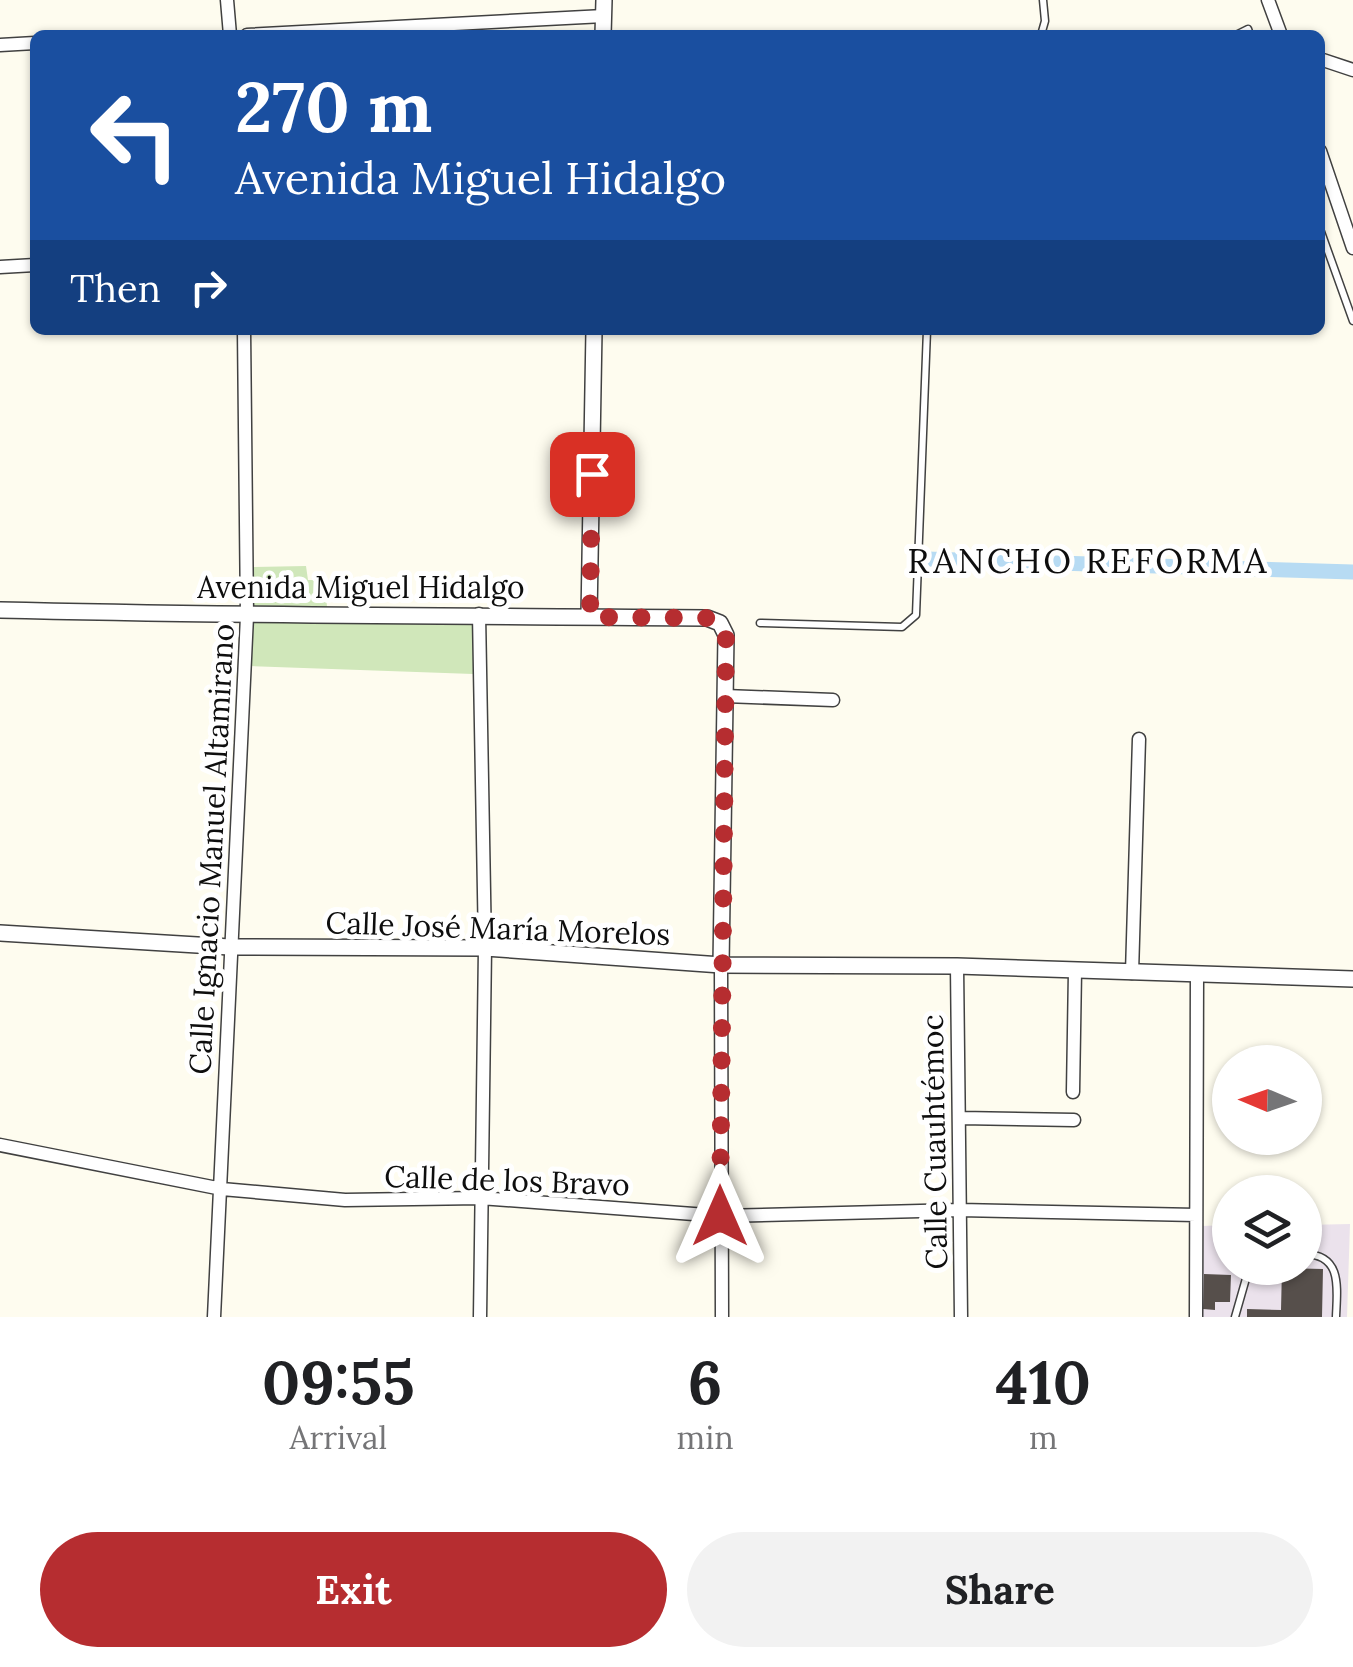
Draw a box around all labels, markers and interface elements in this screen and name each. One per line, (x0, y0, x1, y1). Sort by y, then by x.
text: 270 m (235, 62, 432, 151)
icon: left (70, 70, 200, 200)
text: Avenida Miguel Hidalgo (235, 149, 726, 206)
icon: right (181, 260, 236, 315)
text: Then (70, 264, 161, 312)
pin (550, 432, 635, 517)
icon: arrive (565, 447, 620, 502)
district label: RANCHO REFORMA (907, 538, 1269, 583)
street label: Avenida Miguel Hidalgo (196, 568, 525, 607)
street label: Calle Ignacio Manuel Altamirano (180, 623, 243, 1075)
street label: Calle José María Morelos (325, 903, 671, 953)
street label: Calle Cuauhtémoc (913, 1014, 955, 1270)
north arrow (1212, 1045, 1322, 1155)
map controls (1212, 1045, 1322, 1285)
street label: Calle de los Bravo (384, 1157, 630, 1203)
position arrow (668, 1164, 772, 1268)
button: layers (1212, 1175, 1322, 1285)
text: 09:55 (262, 1344, 415, 1420)
text: 6 (688, 1344, 722, 1420)
text: 410 (996, 1344, 1091, 1420)
text: Arrival (289, 1417, 387, 1458)
text: min (677, 1417, 734, 1458)
text: m (1029, 1417, 1058, 1458)
button: Exit (40, 1532, 667, 1647)
button: Share (687, 1532, 1313, 1647)

